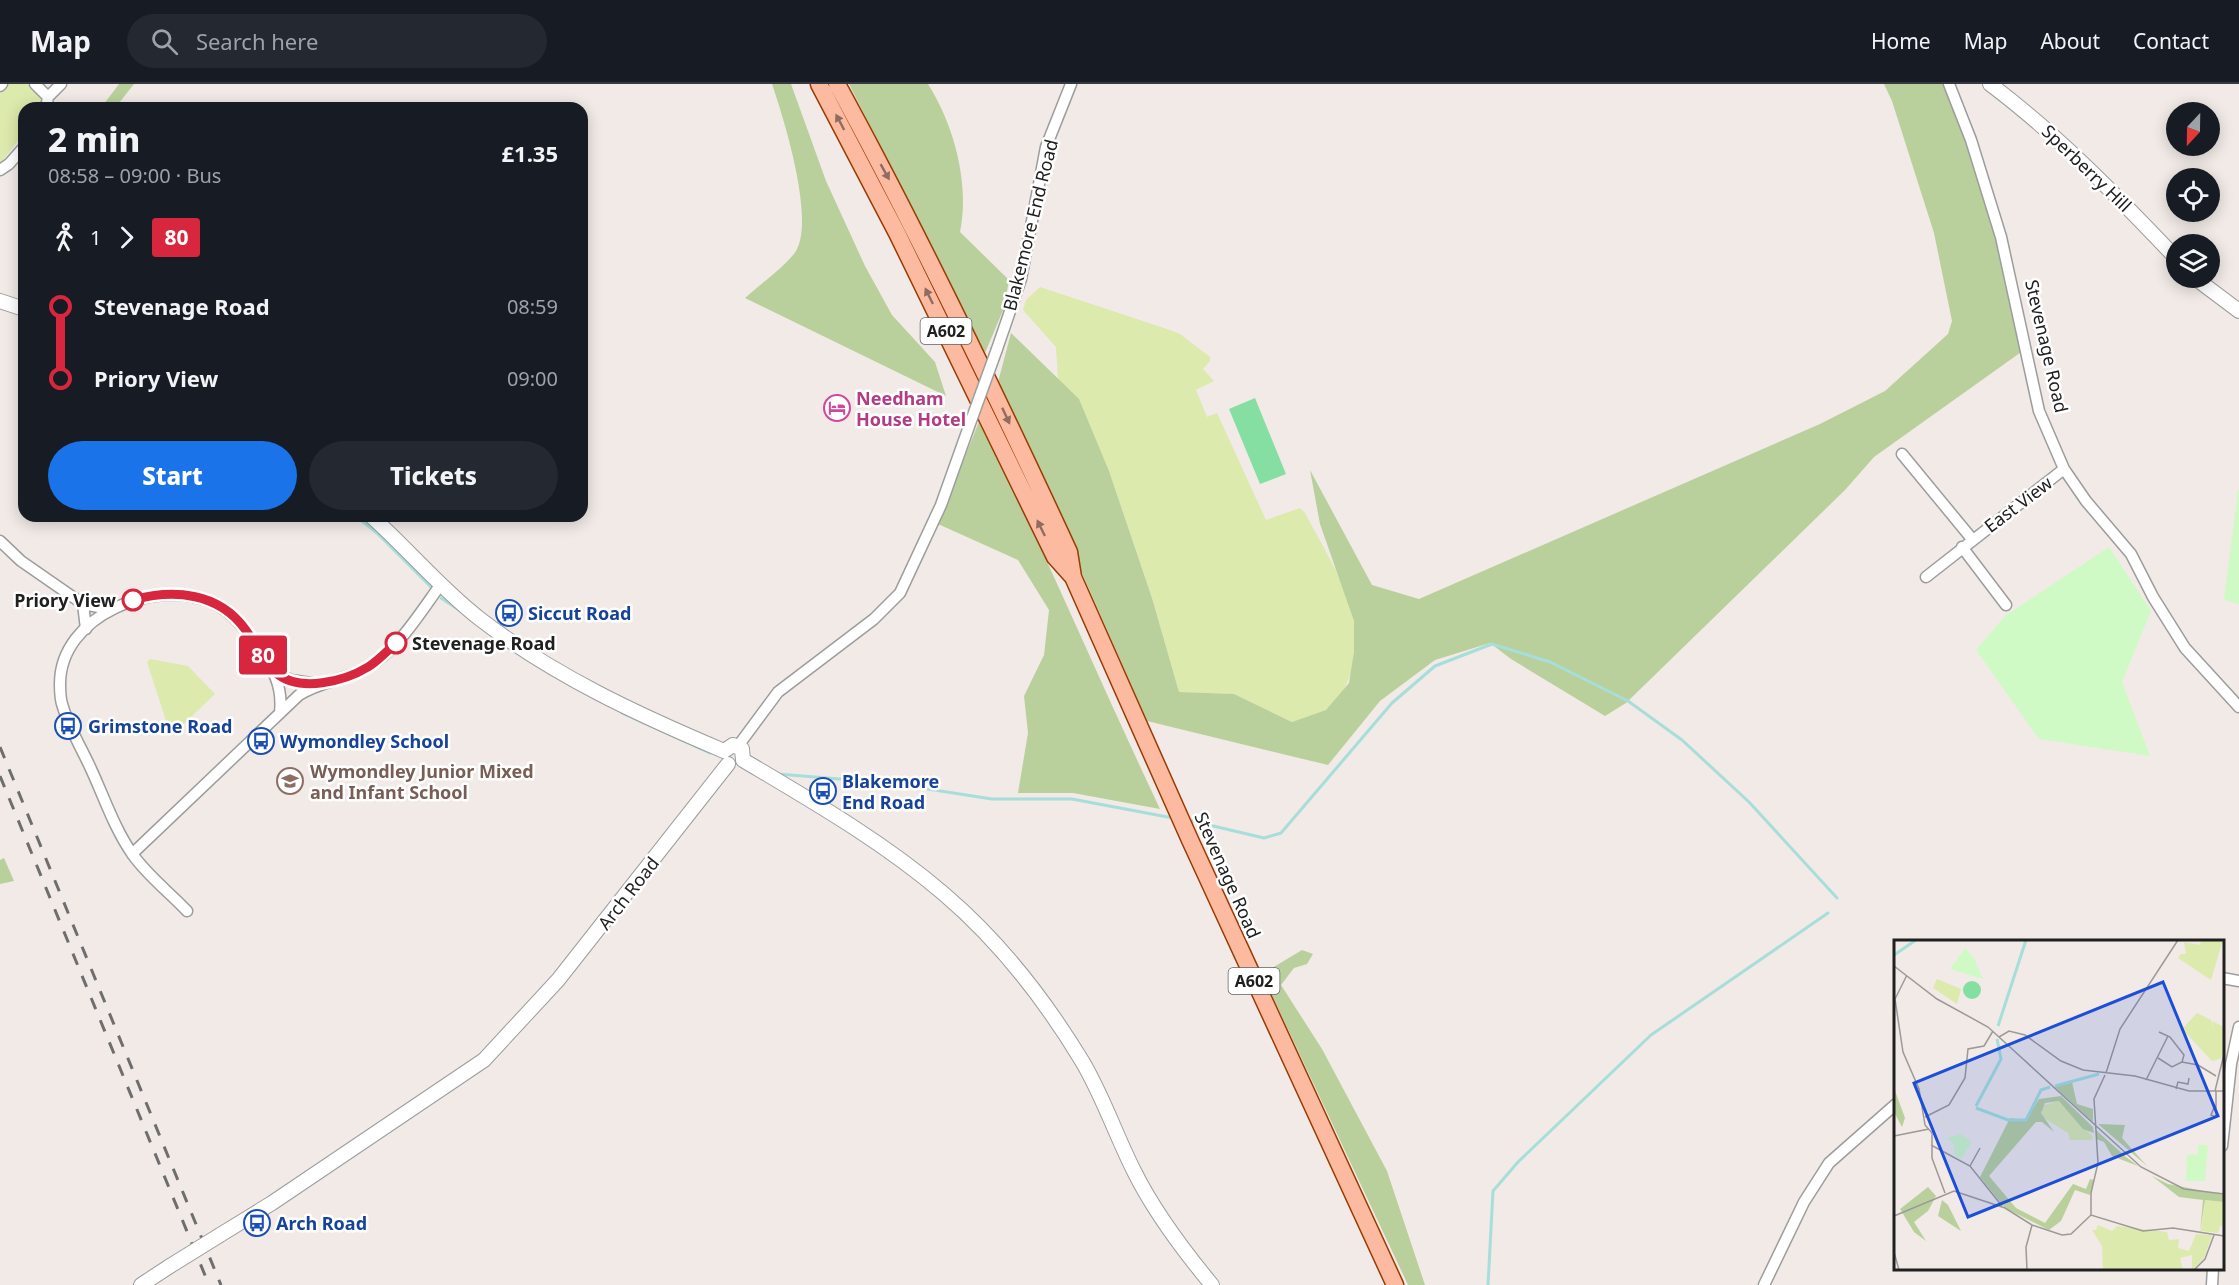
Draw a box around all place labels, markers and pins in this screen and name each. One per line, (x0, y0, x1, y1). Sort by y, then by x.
place label: Needham House Hotel (856, 386, 966, 431)
hotel icon: Needham House Hotel (822, 393, 852, 423)
place label: Priory View (14, 588, 117, 612)
marker: Priory View (122, 589, 144, 611)
bus stop icon: Siccut Road (494, 598, 524, 628)
place label: Siccut Road (528, 601, 631, 625)
place label: Stevenage Road (412, 631, 556, 655)
marker: Stevenage Road (385, 632, 407, 654)
bus stop icon: Grimstone Road (53, 711, 83, 741)
place label: Grimstone Road (88, 714, 232, 738)
bus stop icon: Wymondley School (246, 726, 276, 756)
place label: Wymondley School (280, 729, 449, 753)
place label: Wymondley Junior Mixed and Infant School (310, 759, 534, 804)
school or university icon: Wymondley Junior Mixed and Infant School (275, 766, 305, 796)
place label: Blakemore End Road (842, 769, 939, 814)
bus stop icon: Blakemore End Road (808, 776, 838, 806)
bus stop icon: Arch Road (242, 1208, 272, 1238)
place label: Arch Road (276, 1211, 367, 1235)

